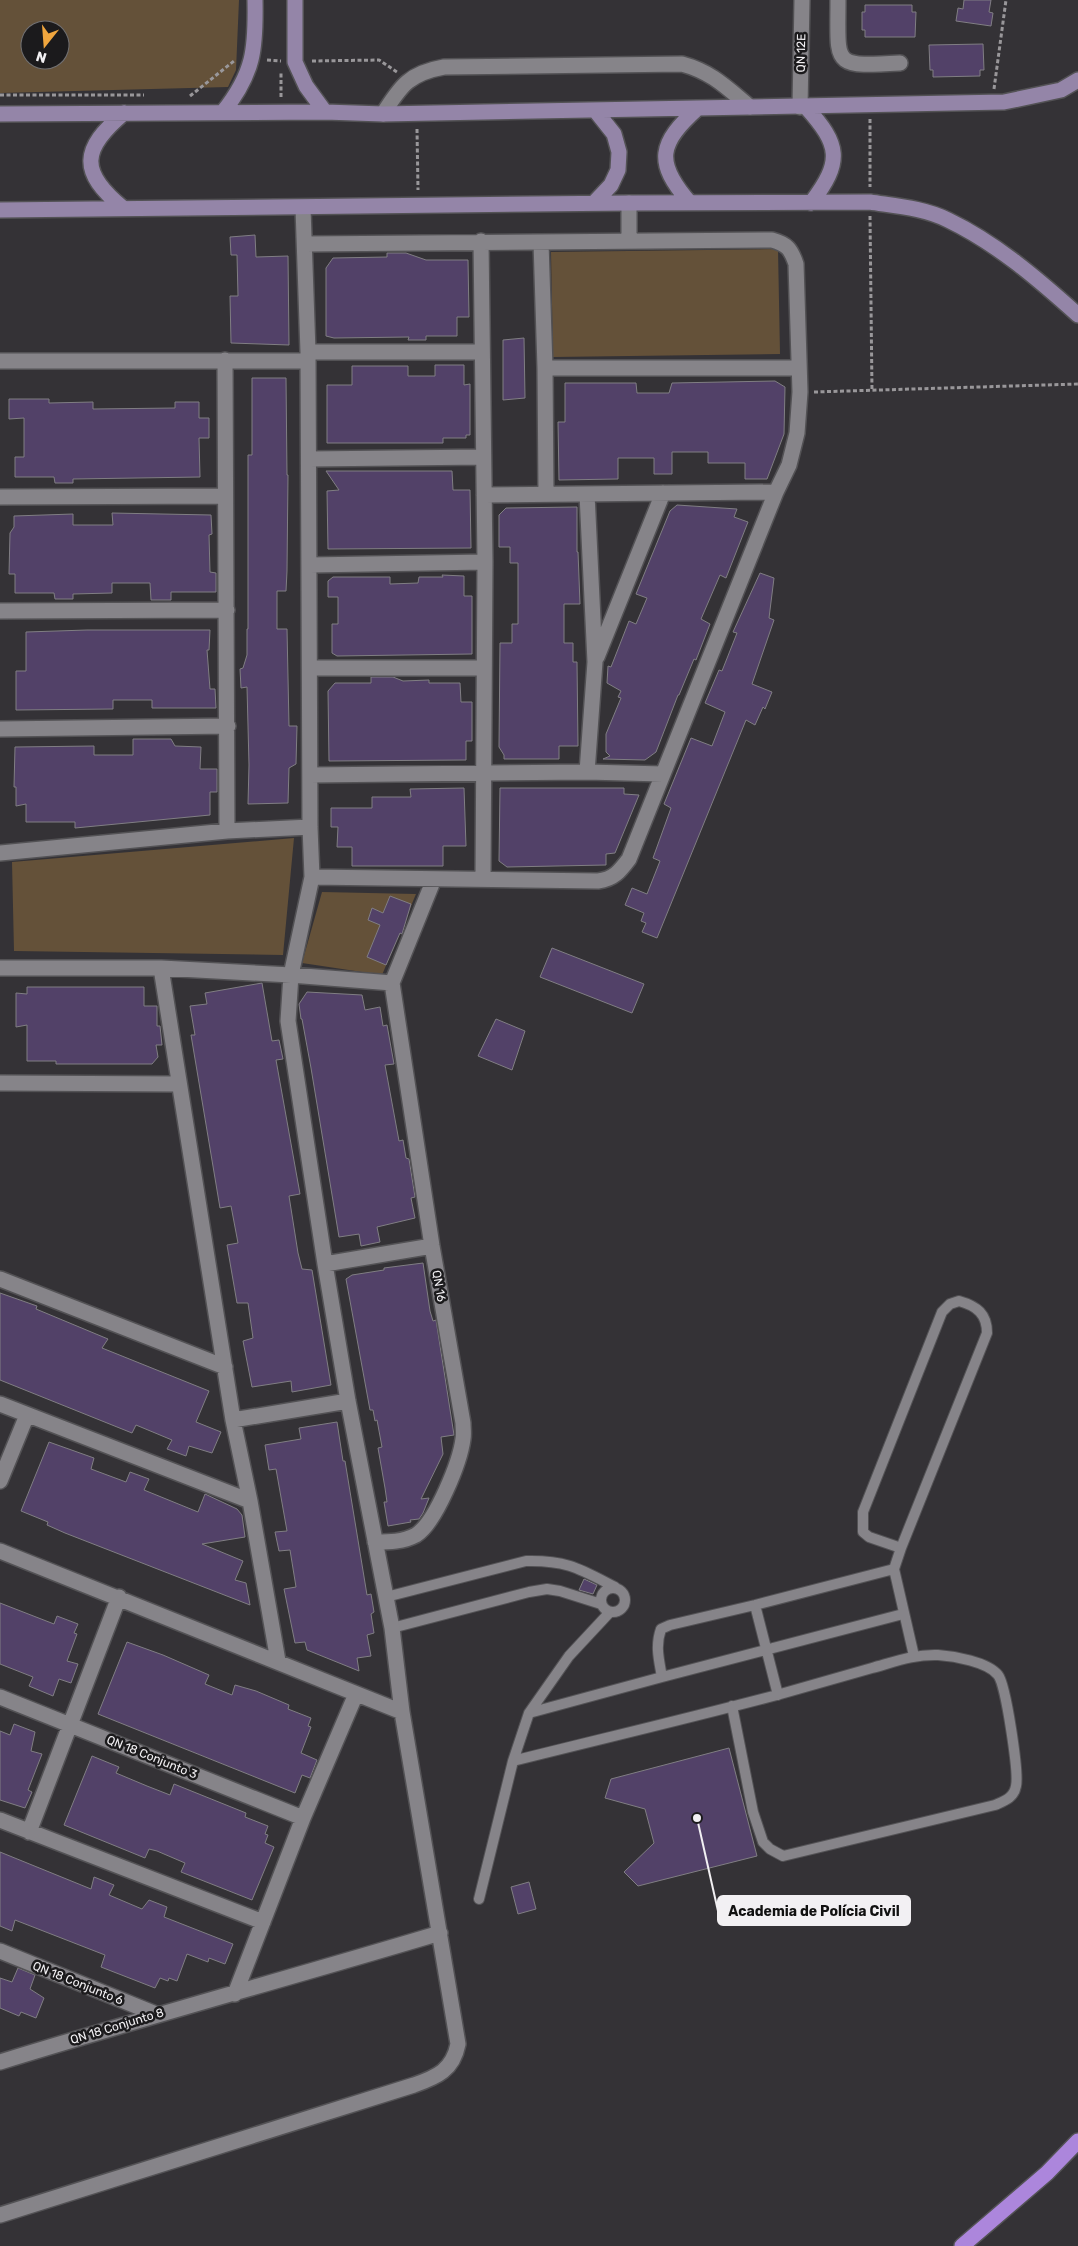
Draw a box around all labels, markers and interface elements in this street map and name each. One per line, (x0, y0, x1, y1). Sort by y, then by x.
north arrow (20, 20, 70, 70)
street label: QN 12E (794, 33, 808, 73)
text: N (34, 47, 49, 67)
street label: QN 16 (429, 1269, 449, 1303)
street label: QN 18 Conjunto 3 (105, 1732, 199, 1782)
callout: Academia de Polícia Civil (718, 1896, 910, 1925)
text: Academia de Polícia Civil (728, 1903, 900, 1920)
street label: QN 18 Conjunto 6 (31, 1958, 125, 2008)
street label: QN 18 Conjunto 8 (69, 2005, 165, 2047)

